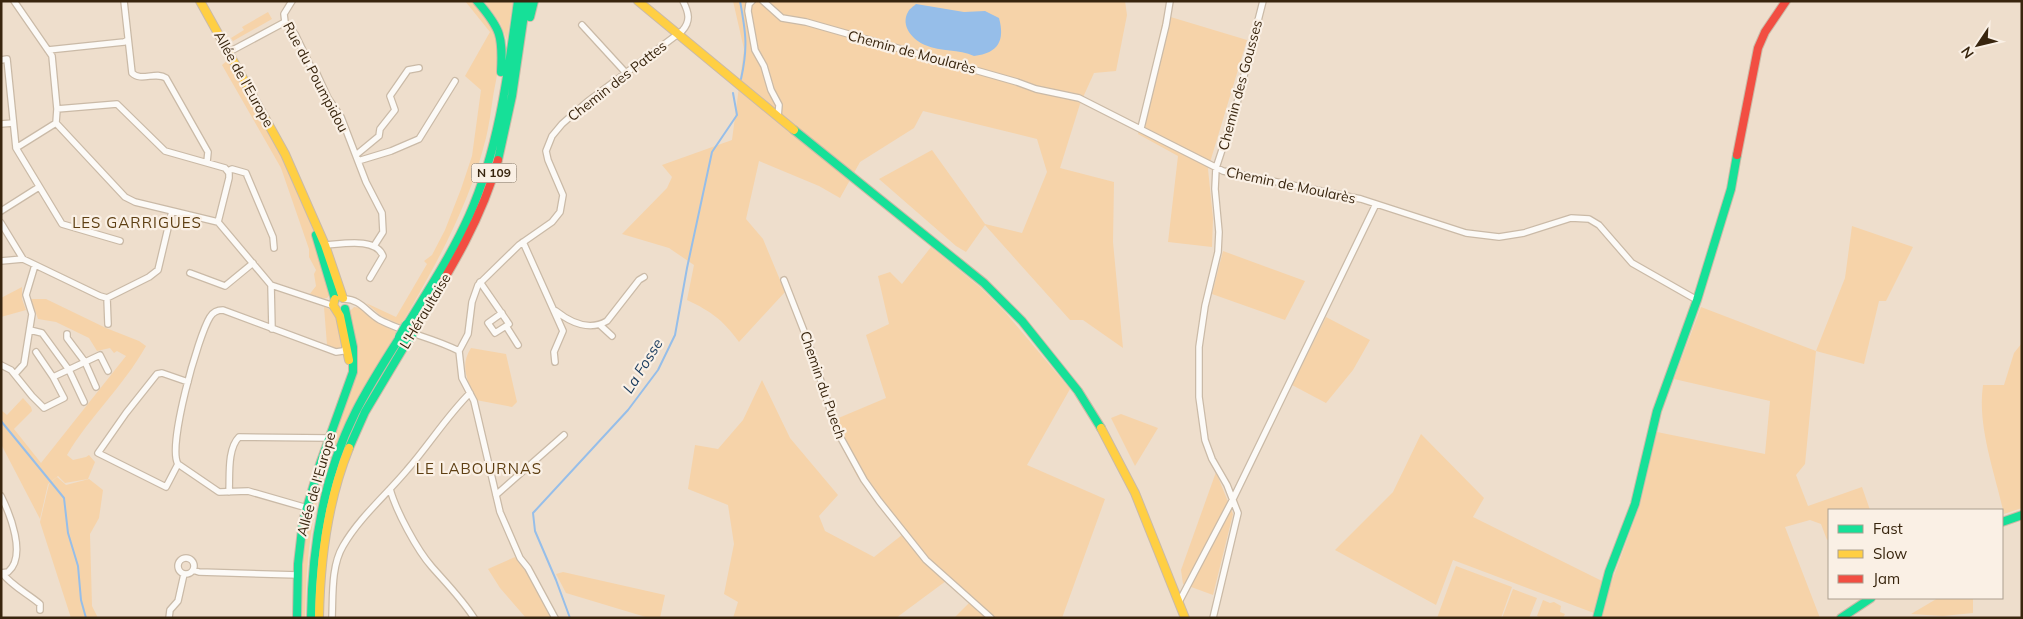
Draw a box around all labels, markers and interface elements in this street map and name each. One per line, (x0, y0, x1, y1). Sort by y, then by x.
street label: Chemin des Gousses (1214, 18, 1266, 152)
street label: Rue du Poumpidou (279, 19, 353, 135)
north arrow (1953, 20, 2003, 70)
street label: Chemin de Moularès (846, 26, 978, 78)
street label: Allée de l'Europe (210, 28, 278, 130)
street label: Chemin des Pattes (564, 37, 670, 125)
text: N (1957, 43, 1978, 62)
street label: Chemin de Moularès (1225, 162, 1357, 208)
road number: N 109 (472, 164, 516, 182)
district label: LES GARRIGUES (72, 213, 202, 232)
street label: L'Héraultaise (395, 270, 455, 352)
street label: Chemin du Puech (796, 329, 850, 441)
water label: La Fosse (618, 335, 667, 397)
street label: Allée de l'Europe (293, 430, 339, 538)
district label: LE LABOURNAS (416, 459, 542, 478)
legend (1828, 509, 2003, 599)
text: Fast (1873, 519, 1903, 538)
text: Slow (1873, 544, 1907, 563)
text: Jam (1873, 569, 1900, 588)

